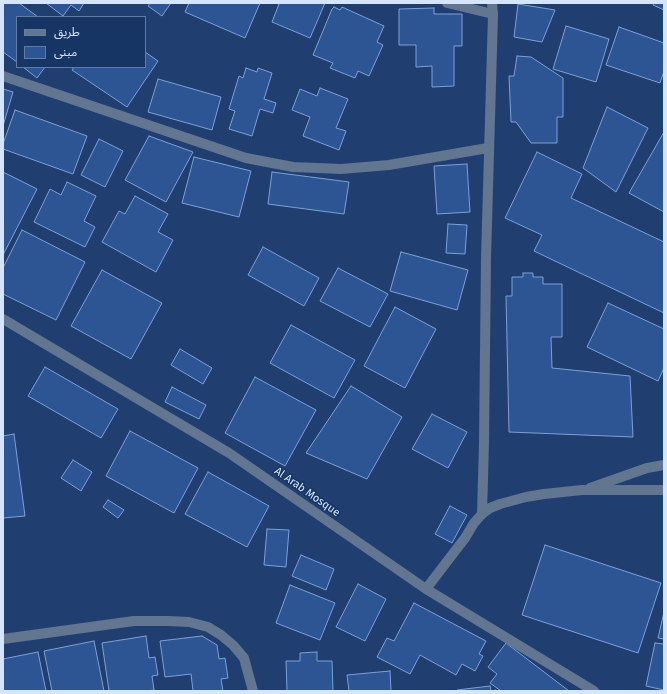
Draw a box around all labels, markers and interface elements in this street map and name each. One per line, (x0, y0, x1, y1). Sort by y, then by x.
legend (16, 16, 146, 68)
text: طريق (54, 25, 80, 39)
text: مبنى (54, 45, 77, 59)
street label: Al Arab Mosque (272, 464, 342, 520)

